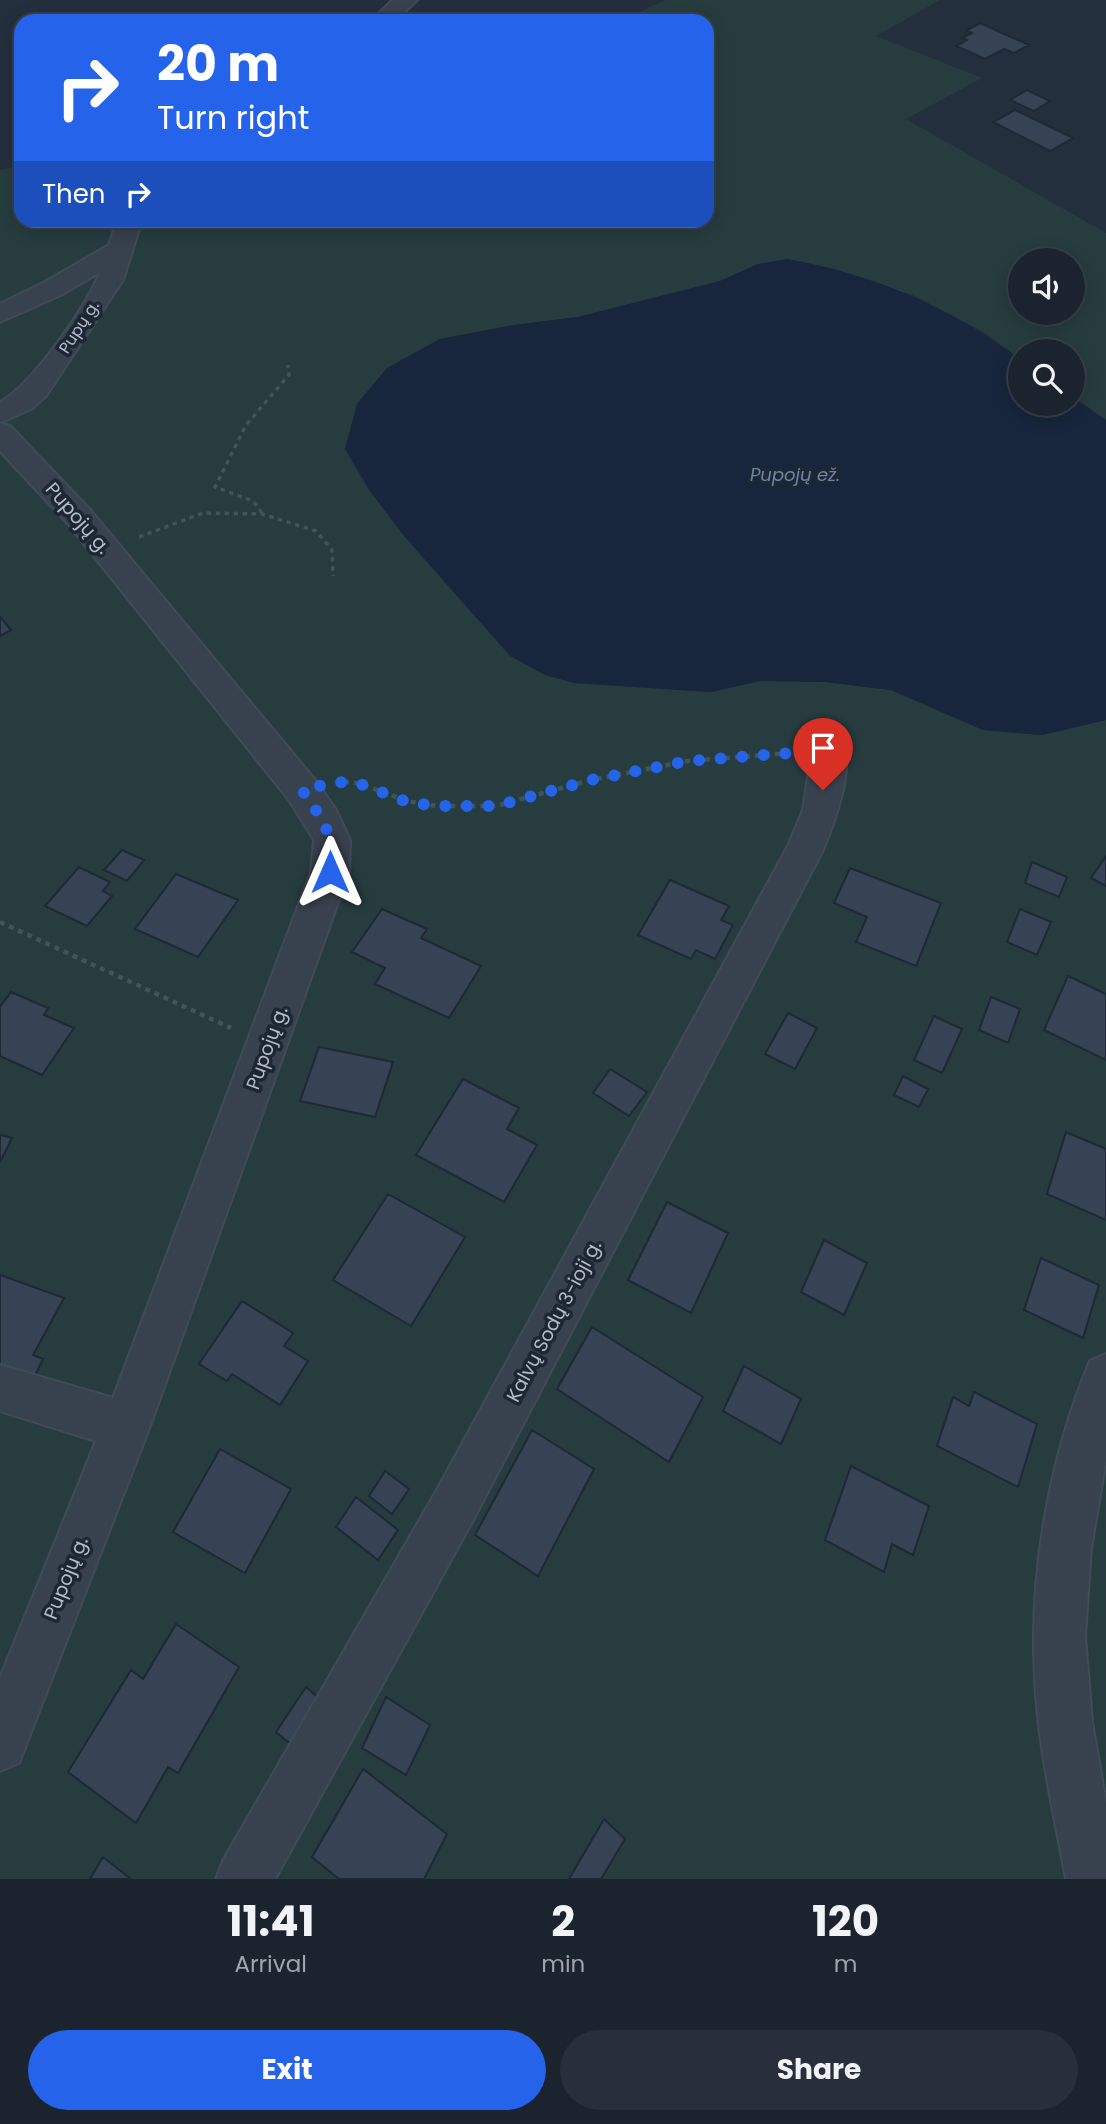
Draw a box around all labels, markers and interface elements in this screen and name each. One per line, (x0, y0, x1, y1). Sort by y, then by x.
text: 20 m (157, 30, 279, 98)
icon: right (42, 42, 133, 133)
text: Turn right (157, 95, 309, 140)
icon: right (119, 175, 157, 213)
text: Then (42, 176, 105, 212)
map controls (1008, 248, 1085, 416)
button: sound (1008, 248, 1085, 325)
street label: Pupų g. (53, 296, 105, 358)
button: search (1008, 339, 1085, 416)
water label: Pupojų ež. (750, 462, 840, 487)
street label: Pupojų g. (39, 476, 117, 560)
pin (793, 718, 853, 790)
icon: arrive (804, 729, 842, 767)
position arrow (293, 835, 367, 909)
street label: Pupojų g. (239, 1003, 295, 1093)
street label: Kalvų Sodų 3-ioji g. (500, 1235, 608, 1407)
street label: Pupojų g. (37, 1533, 95, 1623)
text: 11:41 (227, 1892, 315, 1951)
text: 2 (551, 1892, 575, 1951)
text: 120 (812, 1892, 879, 1951)
text: Arrival (234, 1948, 307, 1980)
text: min (541, 1948, 585, 1980)
text: m (834, 1948, 858, 1980)
button: Exit (28, 2030, 546, 2110)
button: Share (560, 2030, 1078, 2110)

